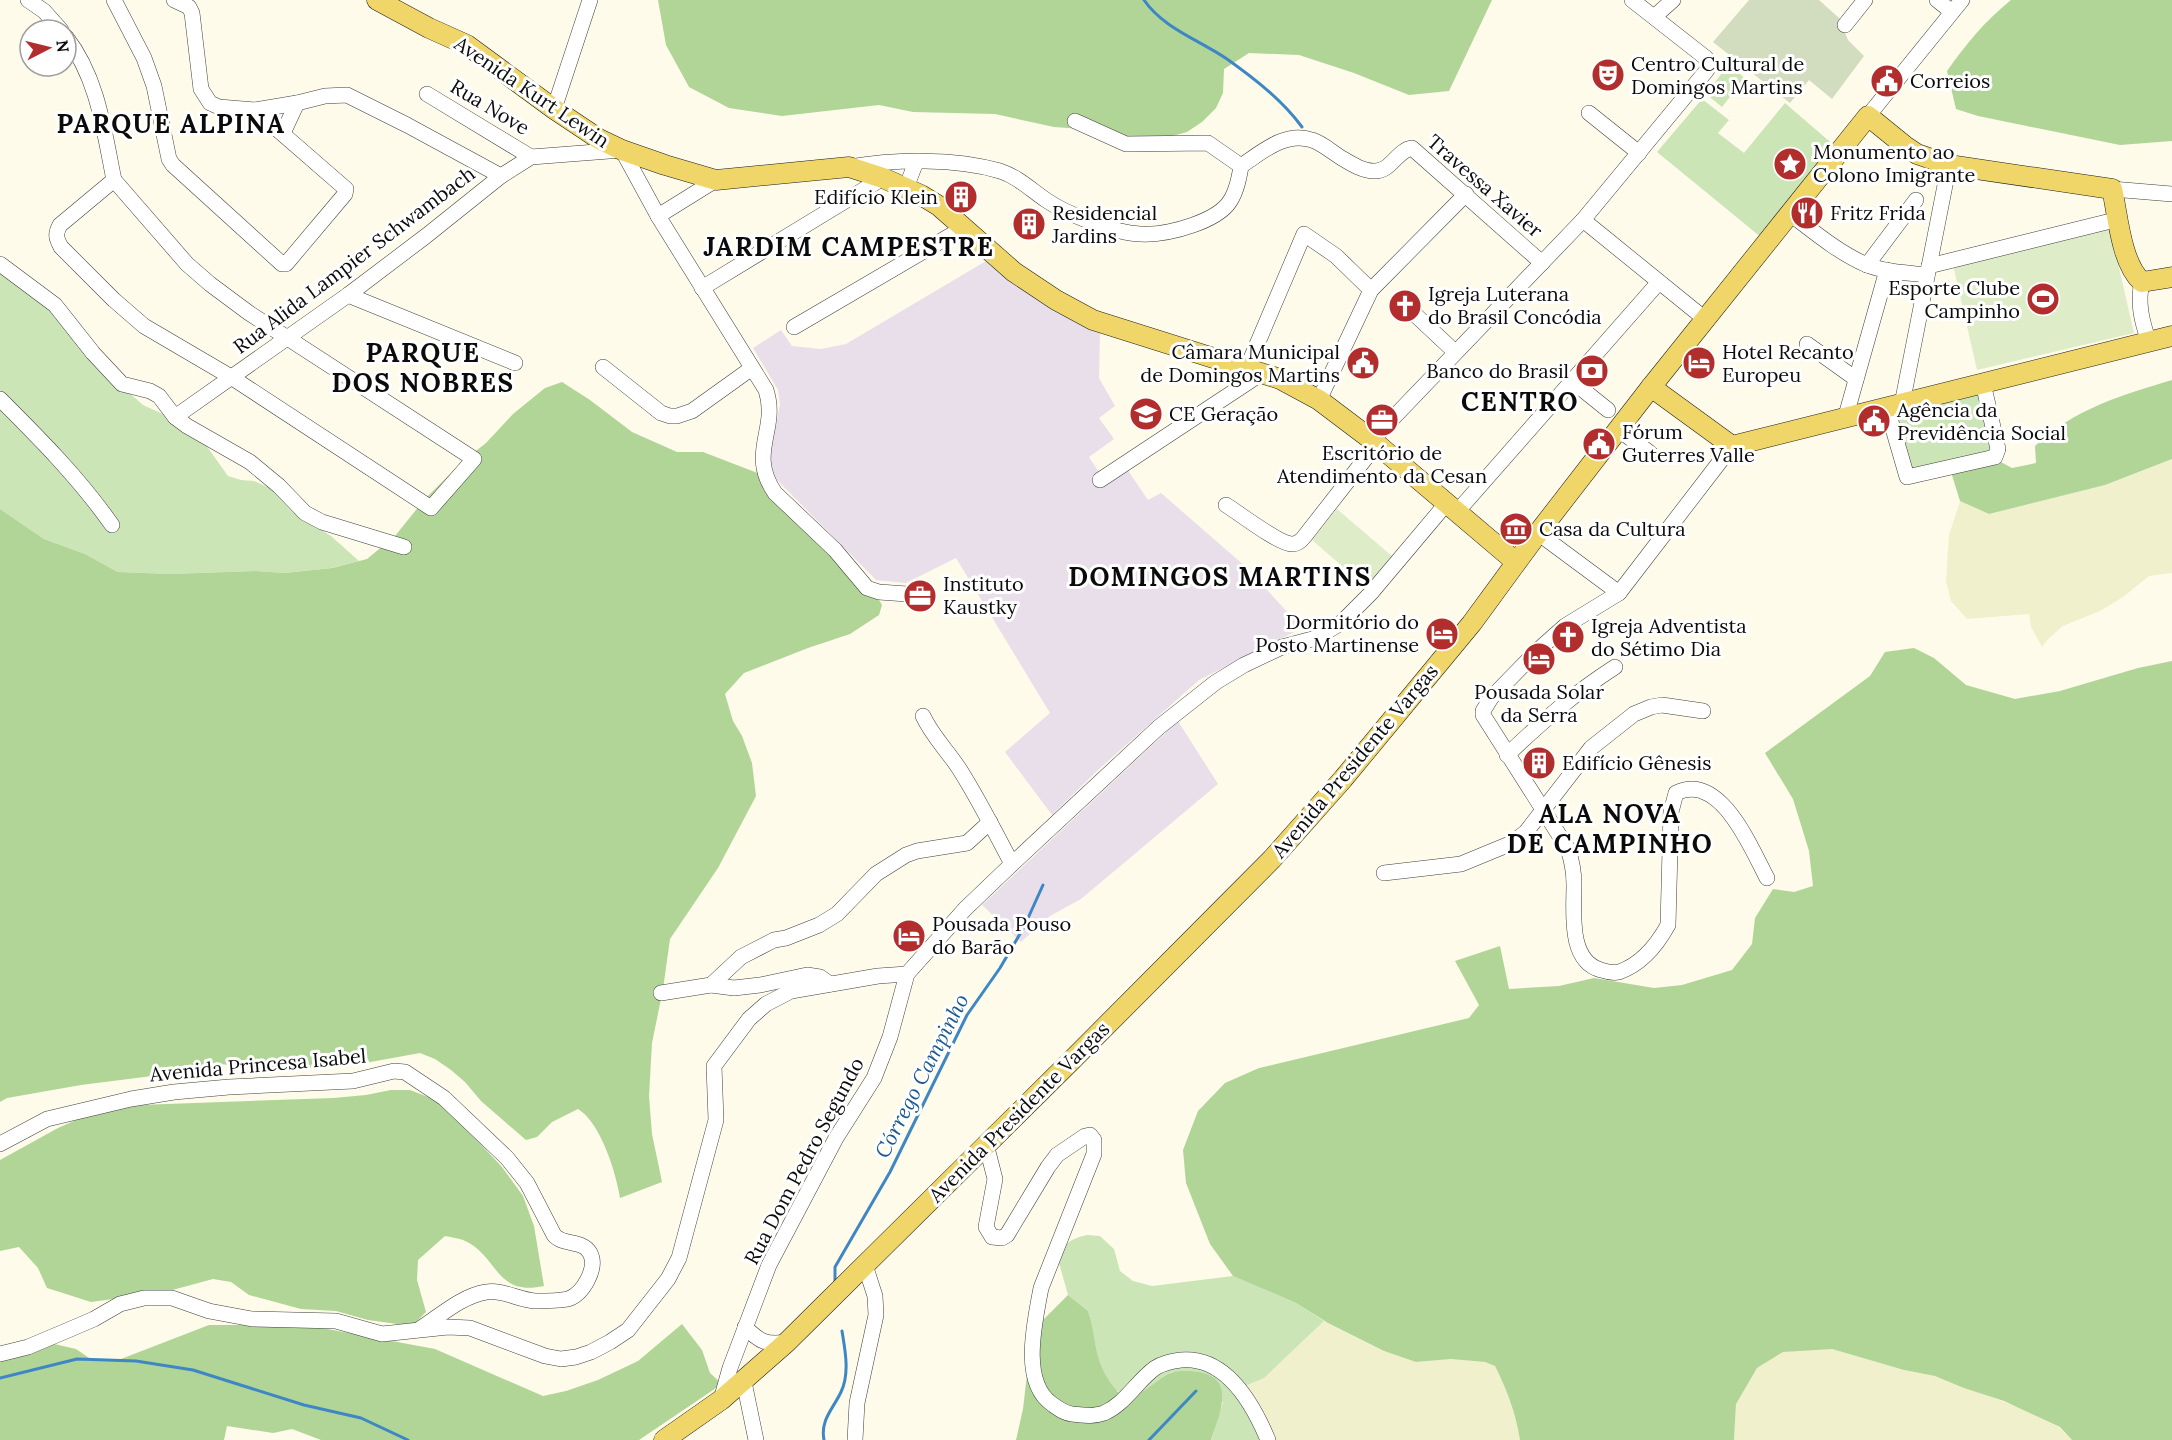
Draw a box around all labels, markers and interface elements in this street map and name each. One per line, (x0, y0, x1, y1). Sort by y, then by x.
north arrow (18, 18, 78, 78)
street label: Avenida Kurt Lewin (449, 30, 615, 153)
text: N (52, 39, 74, 54)
place label: Centro Cultural de Domingos Martins (1631, 51, 1805, 99)
theatre icon: Centro Cultural de Domingos Martins (1590, 57, 1626, 93)
public building icon: Correios (1869, 63, 1905, 99)
place label: Correios (1910, 68, 1990, 93)
street label: Rua Nove (446, 73, 534, 140)
district label: PARQUE ALPINA (56, 107, 286, 140)
street label: Travessa Xavier (1422, 129, 1548, 243)
place label: Monumento ao Colono Imigrante (1813, 139, 1976, 187)
place icon: Monumento ao Colono Imigrante (1772, 146, 1808, 182)
street label: Rua Alida Lampier Schwambach (228, 160, 480, 359)
building icon: Edifício Klein (943, 179, 979, 215)
place label: Edifício Klein (814, 184, 938, 209)
restaurant icon: Fritz Frida (1789, 195, 1825, 231)
place label: Residencial Jardins (1051, 200, 1157, 248)
place label: Fritz Frida (1830, 200, 1926, 225)
building icon: Residencial Jardins (1011, 206, 1047, 242)
district label: JARDIM CAMPESTRE (703, 230, 995, 263)
place label: Esporte Clube Campinho (1888, 275, 2020, 323)
place label: Igreja Luterana do Brasil Concódia (1428, 281, 1602, 329)
sports icon: Esporte Clube Campinho (2025, 281, 2061, 317)
church icon: Igreja Luterana do Brasil Concódia (1387, 288, 1423, 324)
district label: PARQUE DOS NOBRES (331, 336, 515, 399)
place label: Câmara Municipal de Domingos Martins (1140, 339, 1340, 387)
place label: Hotel Recanto Europeu (1722, 339, 1854, 387)
public building icon: Câmara Municipal de Domingos Martins (1345, 345, 1381, 381)
hotel icon: Hotel Recanto Europeu (1681, 345, 1717, 381)
bank icon: Banco do Brasil (1574, 353, 1610, 389)
place label: Banco do Brasil (1426, 358, 1569, 383)
district label: CENTRO (1461, 385, 1579, 418)
school or university icon: CE Geração (1128, 396, 1164, 432)
place label: Agência da Previdência Social (1896, 397, 2066, 445)
place label: CE Geração (1169, 401, 1278, 426)
office icon: Escritório de Atendimento da Cesan (1364, 402, 1400, 438)
public building icon: Agência da Previdência Social (1856, 403, 1892, 439)
place label: Fórum Guterres Valle (1622, 419, 1755, 467)
public building icon: Fórum Guterres Valle (1581, 426, 1617, 462)
place label: Escritório de Atendimento da Cesan (1276, 440, 1487, 488)
museum icon: Casa da Cultura (1498, 511, 1534, 547)
place label: Casa da Cultura (1539, 516, 1686, 541)
district label: DOMINGOS MARTINS (1068, 560, 1372, 593)
place label: Instituto Kaustky (943, 571, 1024, 619)
office icon: Instituto Kaustky (902, 578, 938, 614)
place label: Dormitório do Posto Martinense (1255, 609, 1419, 657)
place label: Igreja Adventista do Sétimo Dia (1591, 613, 1747, 661)
hotel icon: Dormitório do Posto Martinense (1424, 616, 1460, 652)
church icon: Igreja Adventista do Sétimo Dia (1550, 619, 1586, 655)
hotel icon: Pousada Solar da Serra (1521, 641, 1557, 677)
street label: Avenida Presidente Vargas (1266, 659, 1443, 863)
place label: Pousada Solar da Serra (1474, 679, 1604, 727)
building icon: Edifício Gênesis (1521, 745, 1557, 781)
place label: Edifício Gênesis (1562, 750, 1711, 775)
district label: ALA NOVA DE CAMPINHO (1507, 797, 1713, 860)
place label: Pousada Pouso do Barão (932, 911, 1071, 959)
hotel icon: Pousada Pouso do Barão (891, 918, 927, 954)
water label: Córrego Campinho (869, 989, 975, 1162)
street label: Avenida Presidente Vargas (922, 1016, 1114, 1208)
street label: Avenida Princesa Isabel (148, 1043, 367, 1086)
street label: Rua Dom Pedro Segundo (738, 1053, 869, 1269)

